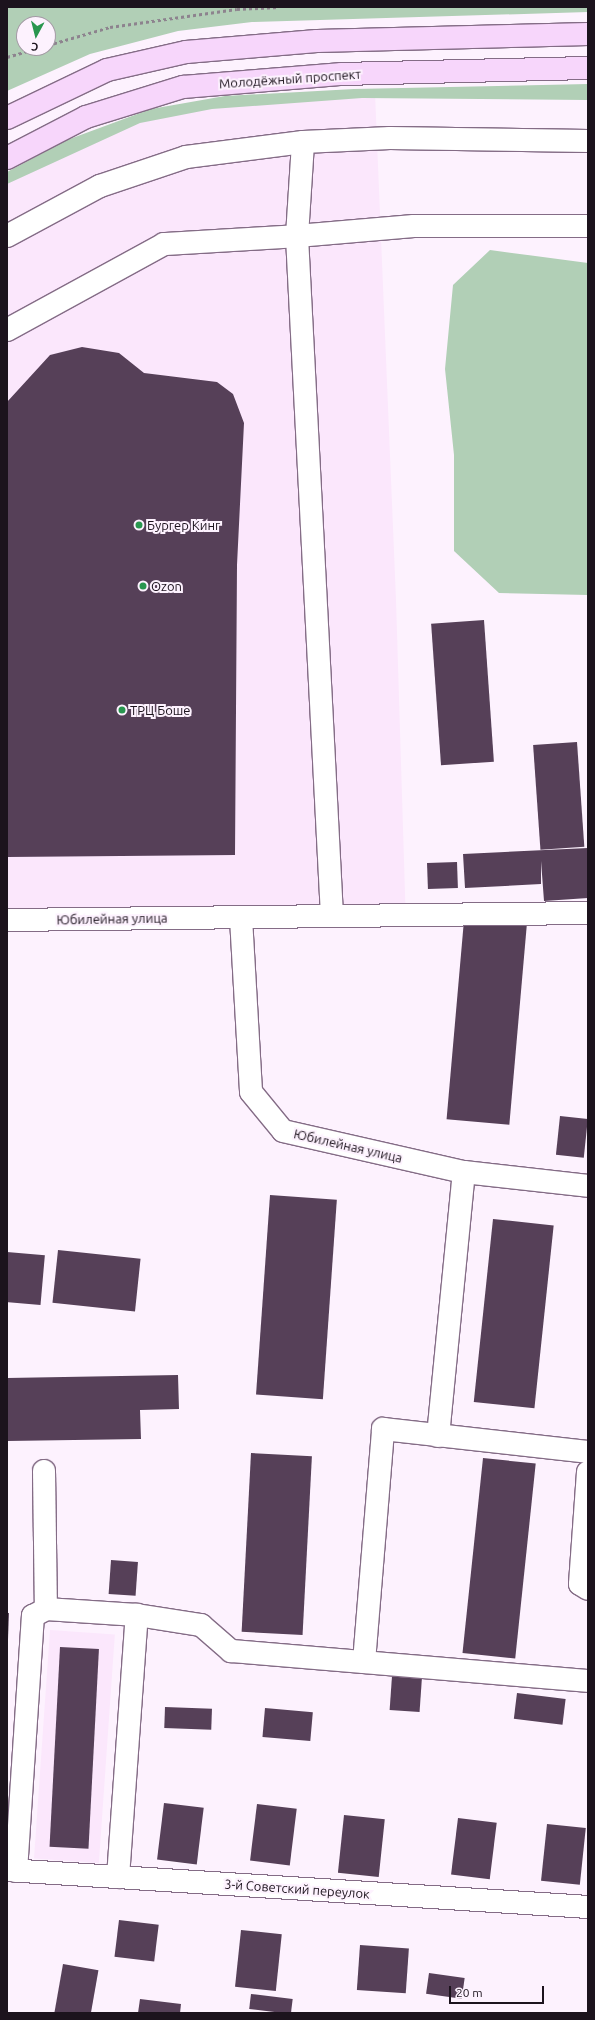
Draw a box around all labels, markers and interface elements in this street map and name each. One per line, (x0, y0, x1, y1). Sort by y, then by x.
north arrow (16, 16, 56, 56)
text: С (30, 41, 39, 53)
street label: Молодёжный проспект (218, 66, 362, 92)
place label: Бургер Кинг (147, 517, 220, 533)
marker: Бургер Кинг (134, 520, 144, 530)
place label: Ozon (151, 578, 182, 594)
marker: Ozon (138, 581, 148, 591)
place label: ТРЦ Боше (130, 702, 190, 718)
marker: ТРЦ Боше (117, 705, 127, 715)
street label: Юбилейная улица (56, 910, 168, 928)
street label: Юбилейная улица (292, 1126, 404, 1166)
street label: 3-й Советский переулок (224, 1876, 370, 1902)
scale bar (451, 1978, 546, 2004)
text: 20 m (456, 1986, 483, 1999)

